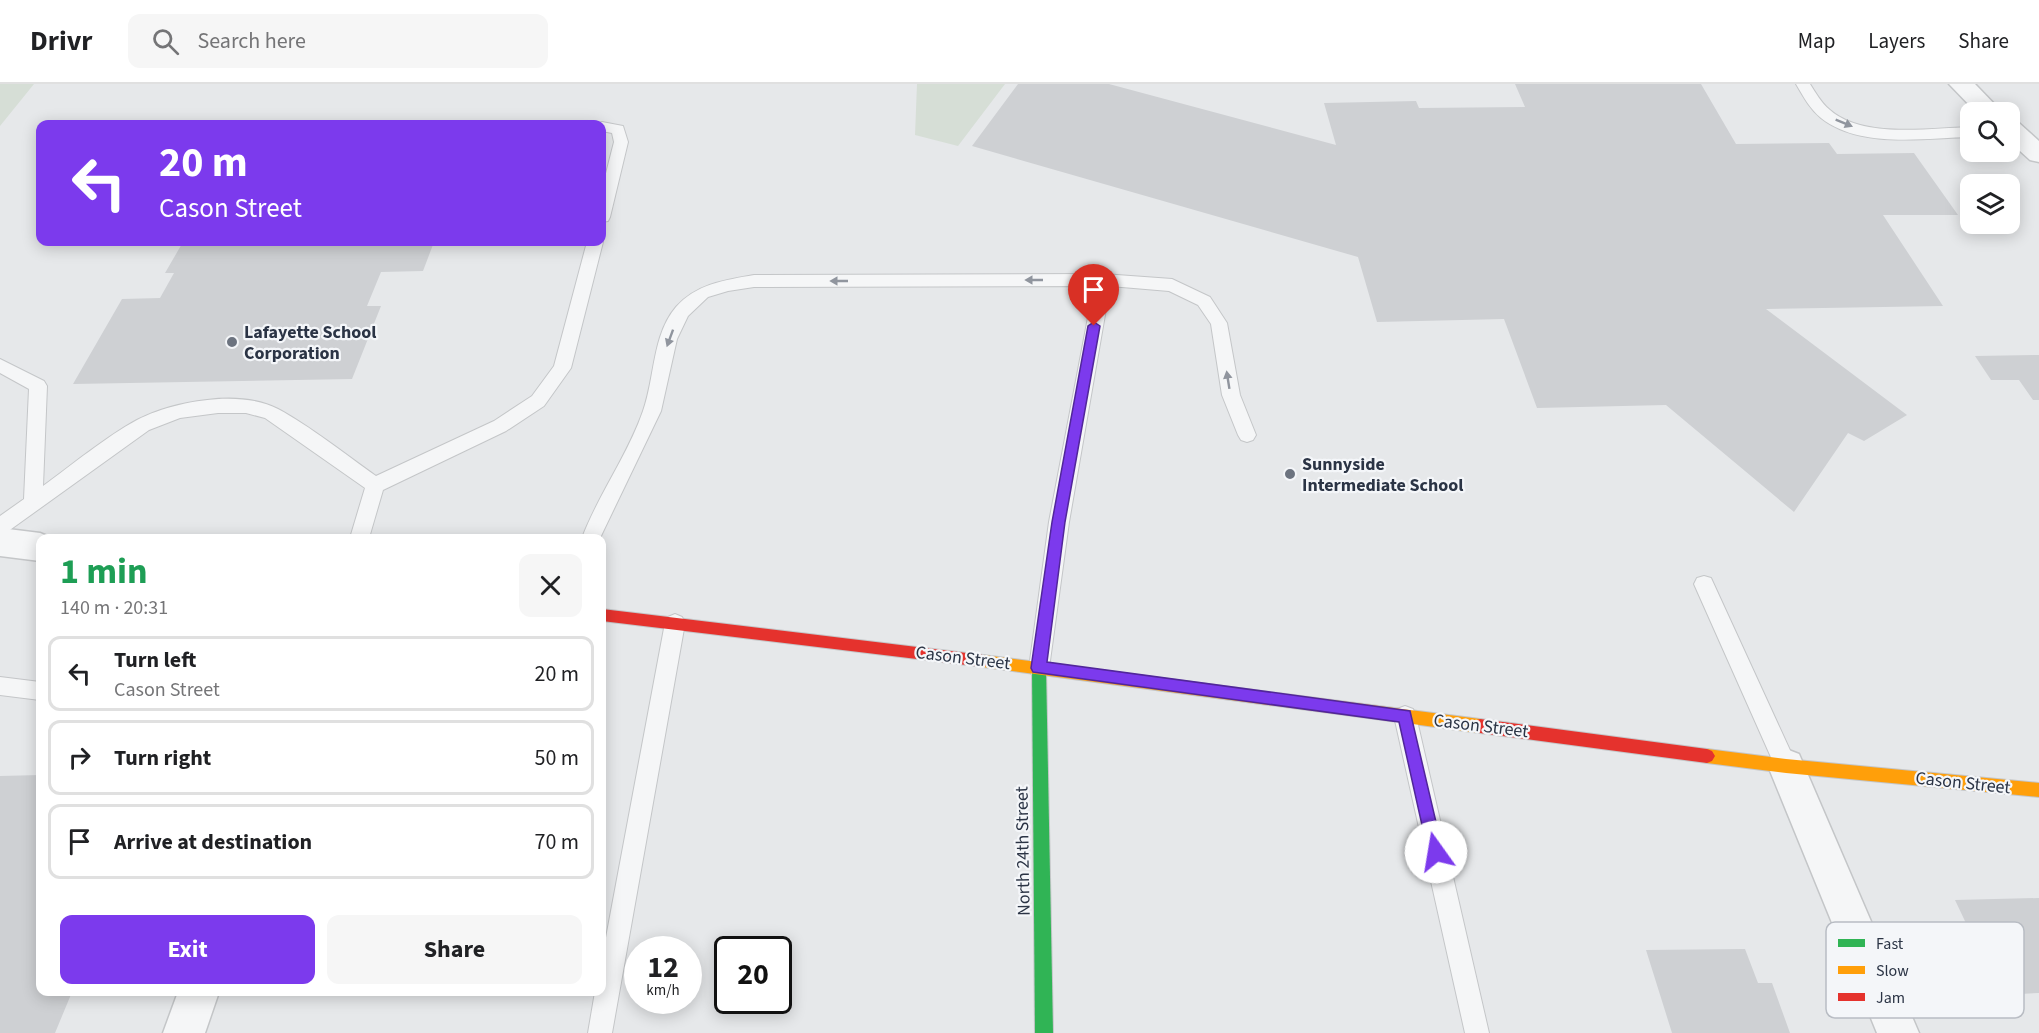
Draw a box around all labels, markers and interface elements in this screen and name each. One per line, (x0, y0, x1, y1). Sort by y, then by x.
search box (128, 14, 548, 68)
text: Drivr (30, 21, 92, 61)
icon: search (149, 25, 182, 58)
text: Search here (197, 25, 306, 57)
text: Map (1798, 26, 1835, 56)
text: Layers (1868, 26, 1925, 56)
text: Share (1958, 26, 2009, 56)
map controls (1960, 102, 2020, 234)
button: search (1960, 102, 2020, 162)
one-way arrow (1835, 118, 1853, 128)
text: 20 m (159, 133, 248, 193)
icon: left (60, 144, 138, 222)
button: layers (1960, 174, 2020, 234)
text: Cason Street (159, 189, 302, 228)
pin (1068, 264, 1119, 326)
icon: arrive (1077, 273, 1110, 306)
one-way arrow (1025, 275, 1044, 285)
one-way arrow (830, 276, 849, 286)
place label: Lafayette School Corporation (244, 320, 376, 366)
one-way arrow (665, 329, 674, 347)
marker: Lafayette School Corporation (225, 335, 239, 349)
one-way arrow (1224, 370, 1233, 389)
place label: Sunnyside Intermediate School (1302, 452, 1463, 498)
marker: Sunnyside Intermediate School (1283, 467, 1297, 481)
text: 1 min (60, 546, 148, 597)
button: close (519, 554, 582, 617)
text: 140 m · 20:31 (60, 594, 168, 622)
street label: Cason Street (914, 640, 1012, 676)
text: Turn left (114, 644, 196, 676)
icon: left (63, 657, 96, 690)
text: 20 m (534, 658, 579, 690)
text: Cason Street (114, 676, 220, 704)
street label: Cason Street (1432, 708, 1530, 744)
icon: right (63, 741, 96, 774)
text: Turn right (114, 742, 211, 774)
text: 50 m (534, 742, 579, 774)
street label: Cason Street (1914, 766, 2012, 800)
street label: North 24th Street (1009, 786, 1037, 916)
position arrow (1404, 820, 1468, 884)
icon: arrive (63, 825, 96, 858)
text: Arrive at destination (114, 826, 312, 858)
text: 70 m (534, 826, 579, 858)
button: Exit (60, 915, 315, 984)
button: Share (327, 915, 582, 984)
legend (1826, 922, 2024, 1018)
text: Fast (1876, 933, 1904, 955)
speed limit sign: 20 (714, 936, 792, 1014)
text: 12 (647, 946, 679, 989)
text: Slow (1876, 960, 1909, 982)
text: km/h (646, 980, 680, 1001)
text: Jam (1876, 987, 1905, 1009)

